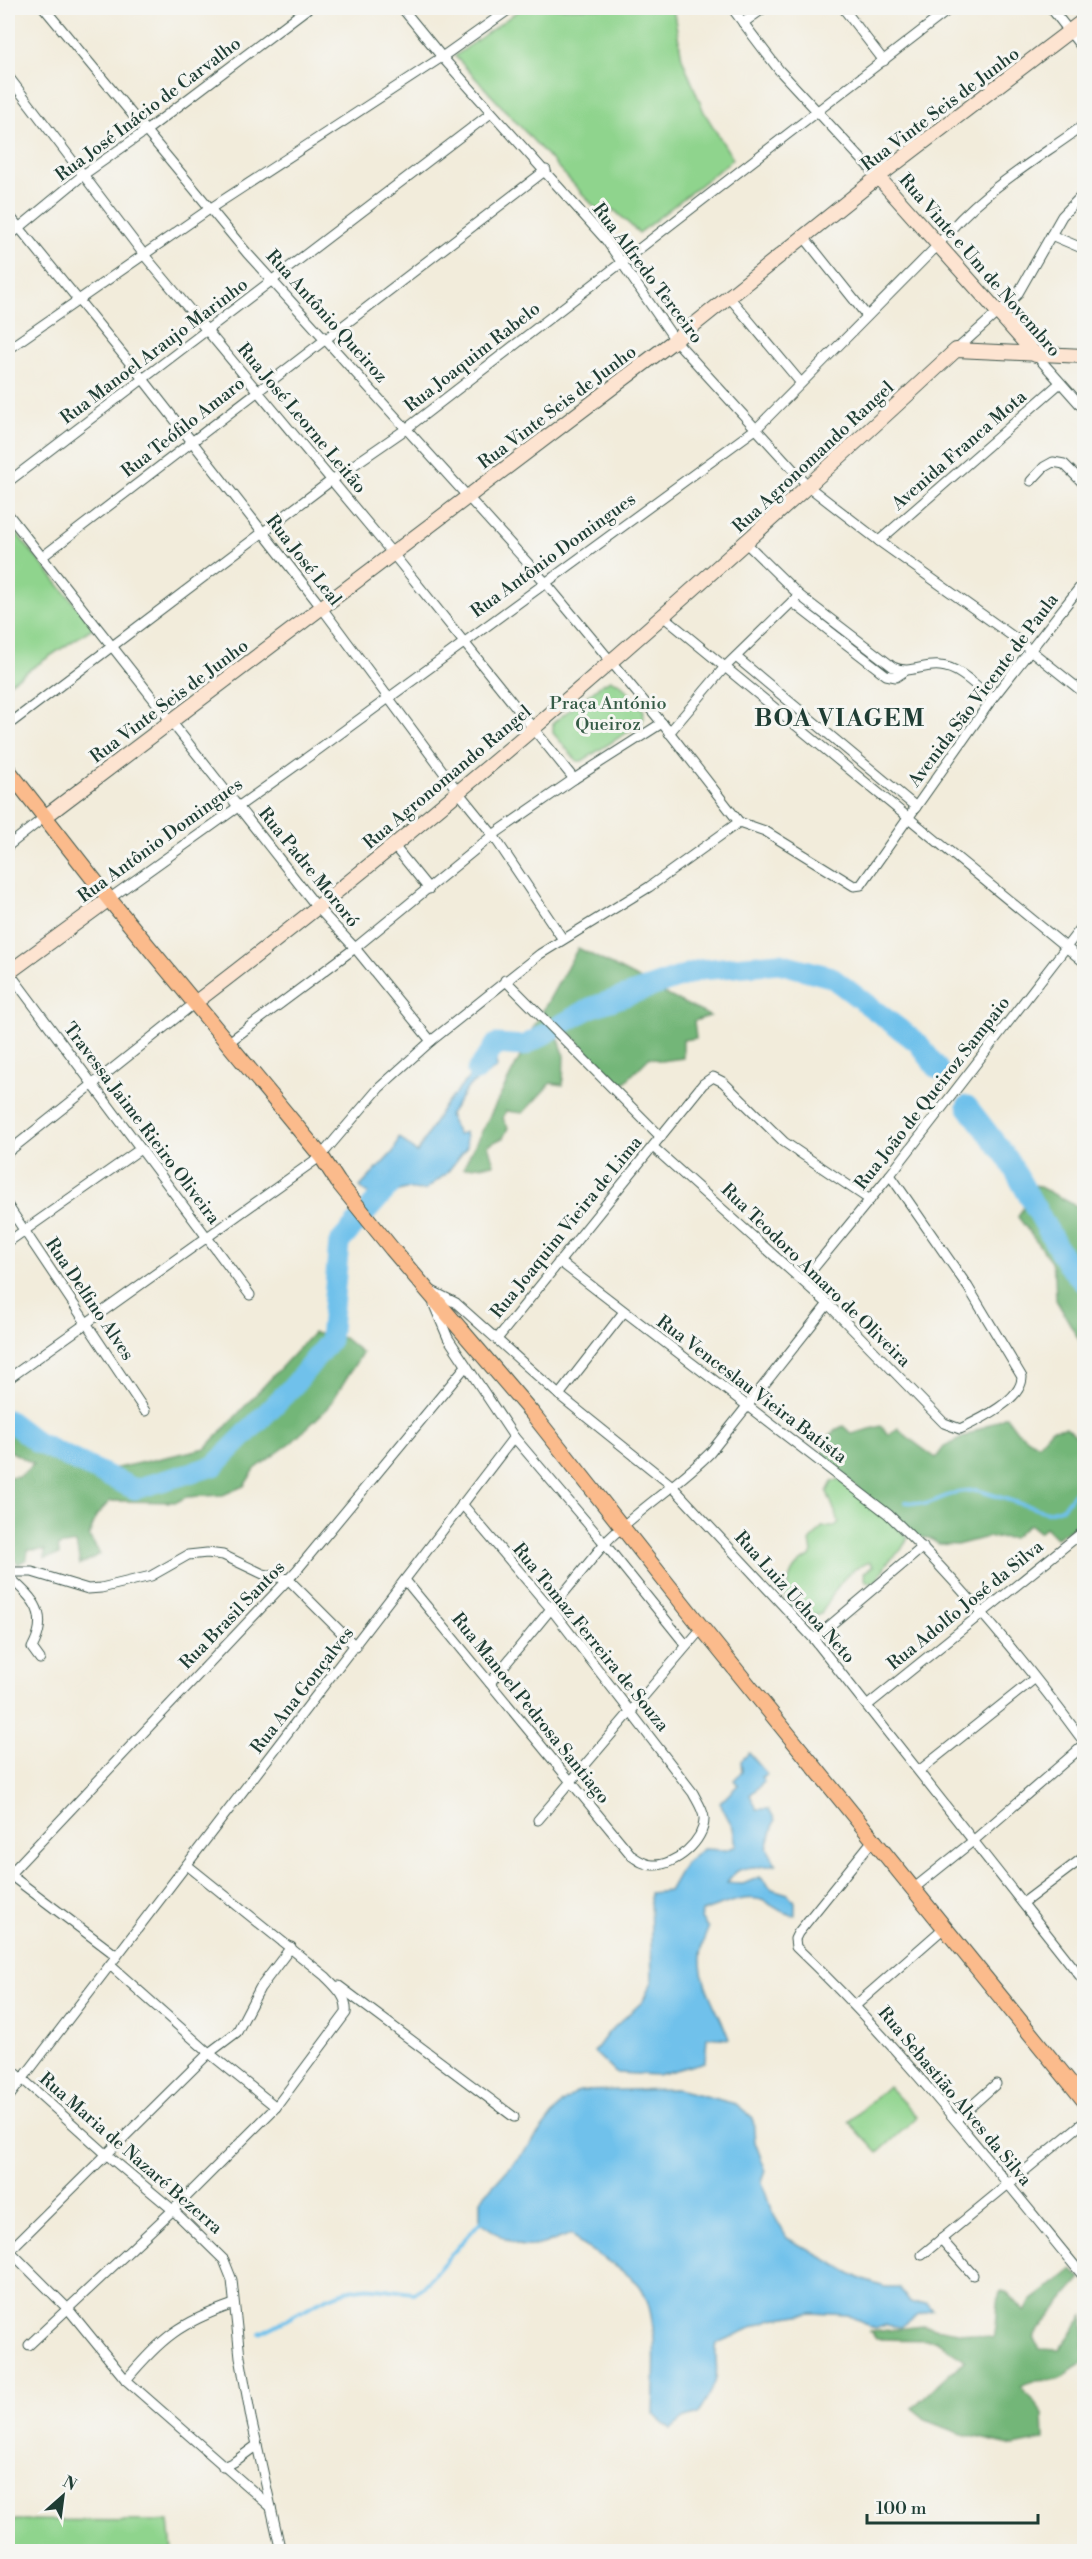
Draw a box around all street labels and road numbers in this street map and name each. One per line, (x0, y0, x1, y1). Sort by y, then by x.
street label: Rua José Inácio de Carvalho (51, 32, 246, 187)
street label: Rua Vinte Seis de Junho (856, 42, 1024, 177)
street label: Rua Vinte e Um de Novembro (894, 169, 1066, 362)
street label: Rua Alfredo Terceiro (587, 199, 708, 348)
street label: Rua Antônio Queiroz (261, 245, 392, 388)
street label: Rua Manoel Araujo Marinho (56, 273, 253, 430)
street label: Rua Joaquim Rabelo (400, 297, 545, 418)
street label: Rua José Leorne Leitão (232, 338, 371, 498)
street label: Rua Vinte Seis de Junho (473, 340, 641, 475)
street label: Rua Teófilo Amaro (117, 372, 250, 483)
street label: Rua Agronomando Rangel (728, 376, 899, 538)
street label: Avenida Franca Mota (886, 385, 1032, 516)
street label: Rua Antônio Domingues (466, 488, 640, 623)
street label: Rua José Leal (261, 510, 347, 611)
street label: Avenida São Vicente de Paula (903, 588, 1064, 792)
street label: Rua Vinte Seis de Junho (85, 634, 253, 769)
street label: Rua Agronomando Rangel (359, 700, 537, 854)
street label: Rua Antônio Domingues (73, 773, 247, 908)
street label: Rua Padre Mororó (253, 803, 364, 932)
street label: Rua João de Queiroz Sampaio (850, 992, 1015, 1195)
street label: Travessa Jaime Rieiro Oliveira (58, 1018, 226, 1229)
street label: Rua Joaquim Vieira de Lima (486, 1131, 648, 1323)
street label: Rua Teodoro Amaro de Oliveira (716, 1179, 916, 1373)
street label: Rua Delfino Alves (40, 1234, 139, 1365)
street label: Rua Venceslau Vieira Batista (652, 1310, 852, 1469)
street label: Rua Luiz Uchoa Neto (729, 1526, 860, 1668)
street label: Rua Adolfo José da Silva (882, 1535, 1049, 1676)
street label: Rua Tomaz Ferreira de Souza (507, 1538, 674, 1737)
street label: Rua Brasil Santos (175, 1556, 290, 1674)
street label: Rua Manoel Pedrosa Santiago (446, 1608, 615, 1809)
street label: Rua Ana Gonçalves (246, 1622, 359, 1758)
street label: Rua Sebastião Alves da Silva (873, 2002, 1037, 2192)
street label: Rua Maria de Nazaré Bezerra (34, 2068, 228, 2240)

